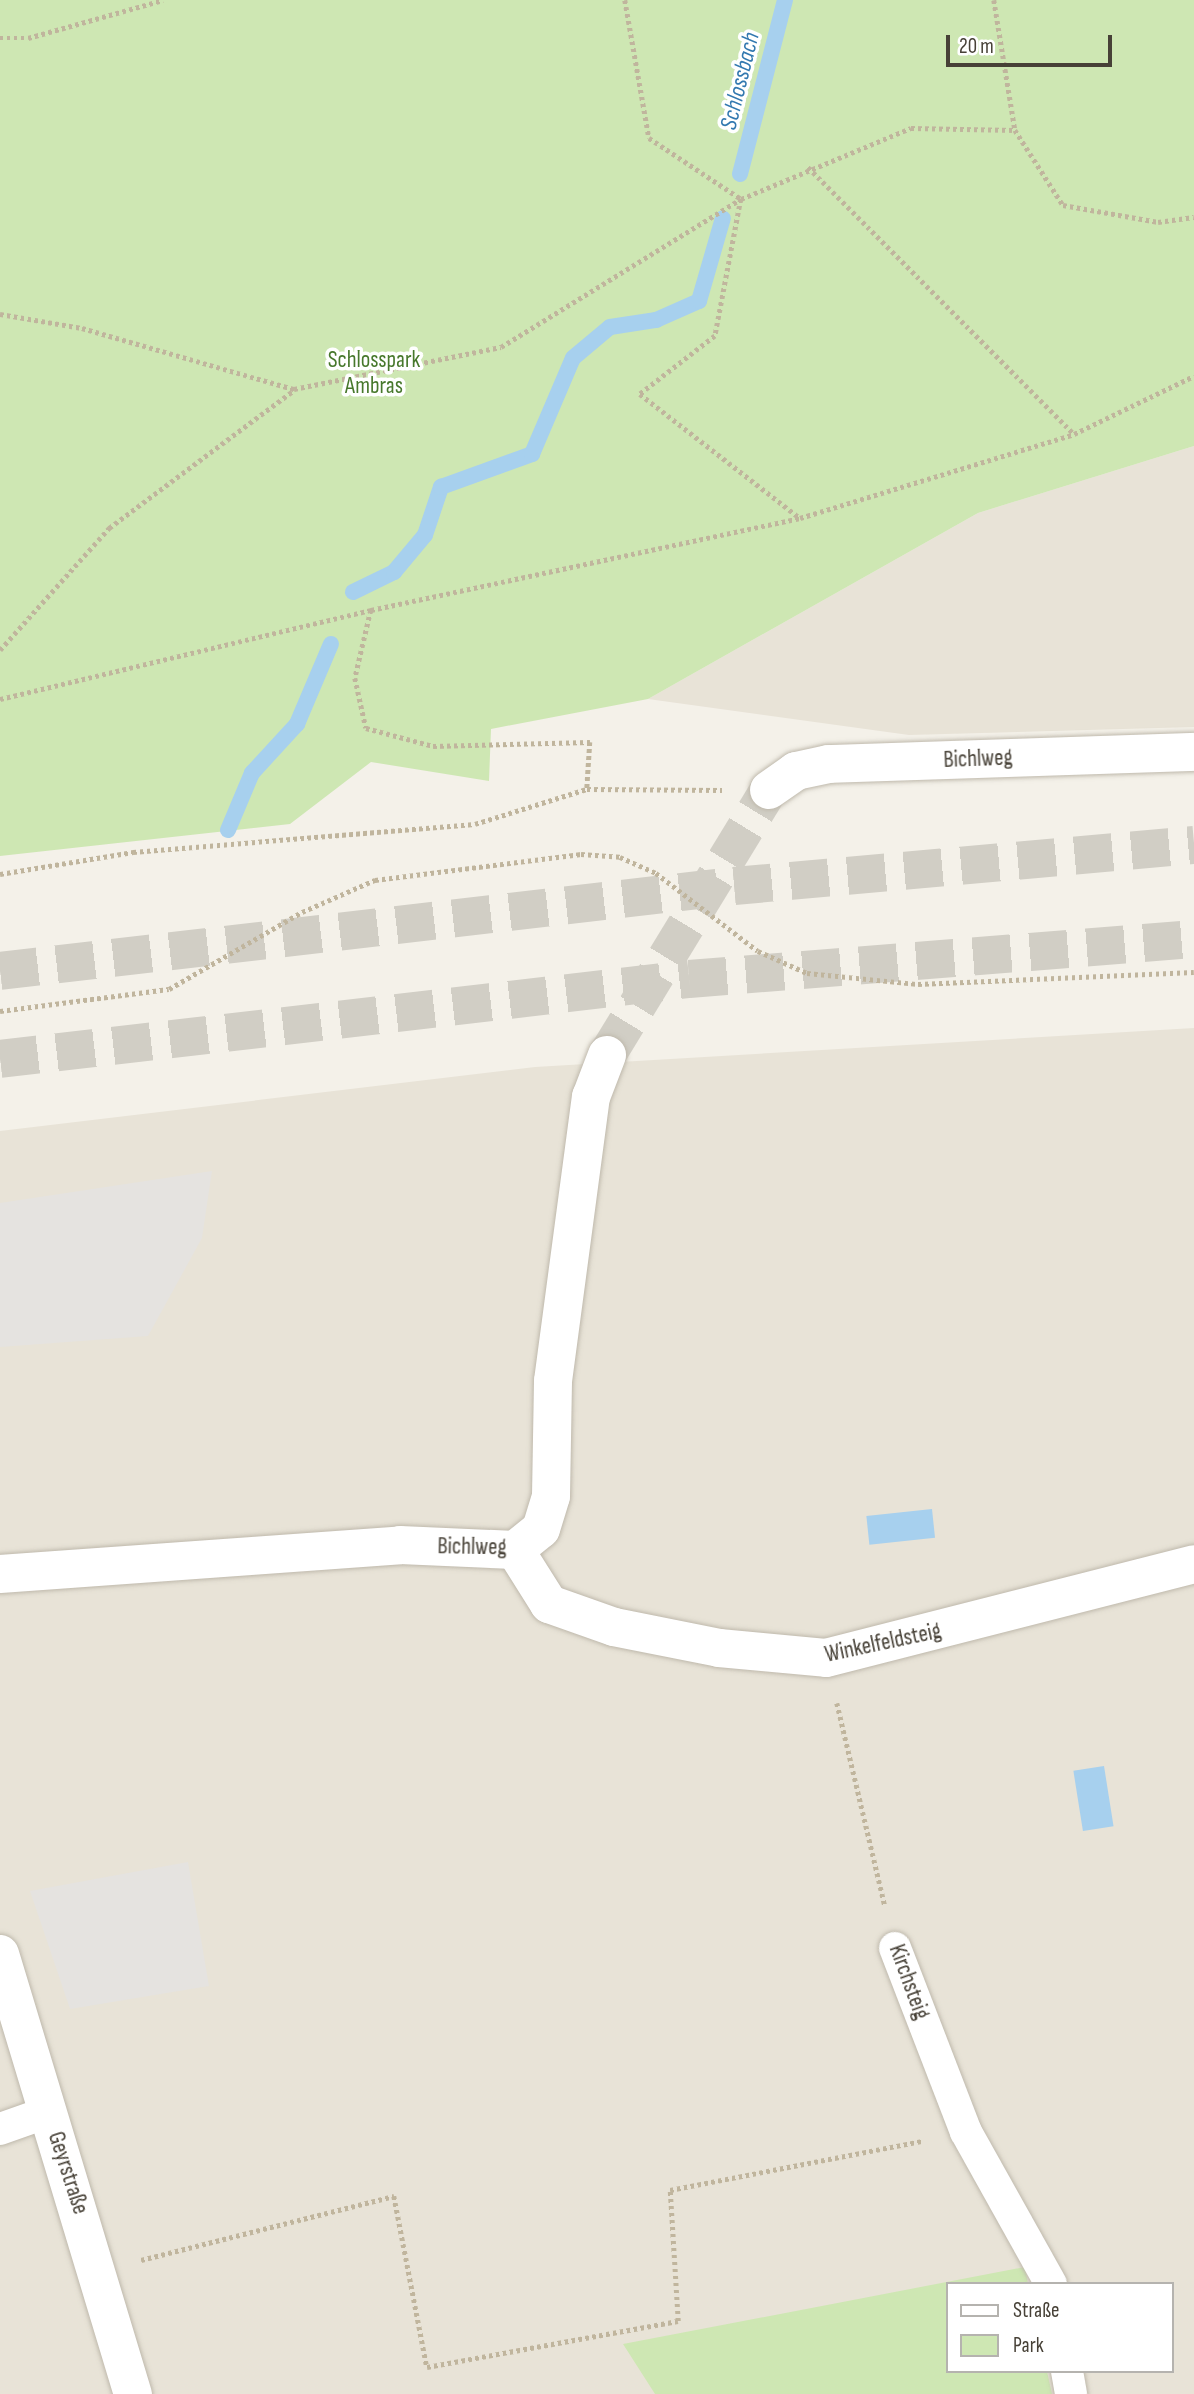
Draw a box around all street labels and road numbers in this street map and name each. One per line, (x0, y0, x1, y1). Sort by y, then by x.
street label: Bichlweg (943, 744, 1013, 774)
street label: Bichlweg (437, 1533, 507, 1561)
street label: Winkelfeldsteig (822, 1617, 944, 1669)
street label: Kirchsteig (883, 1941, 935, 2023)
street label: Geyrstraße (42, 2128, 94, 2218)

